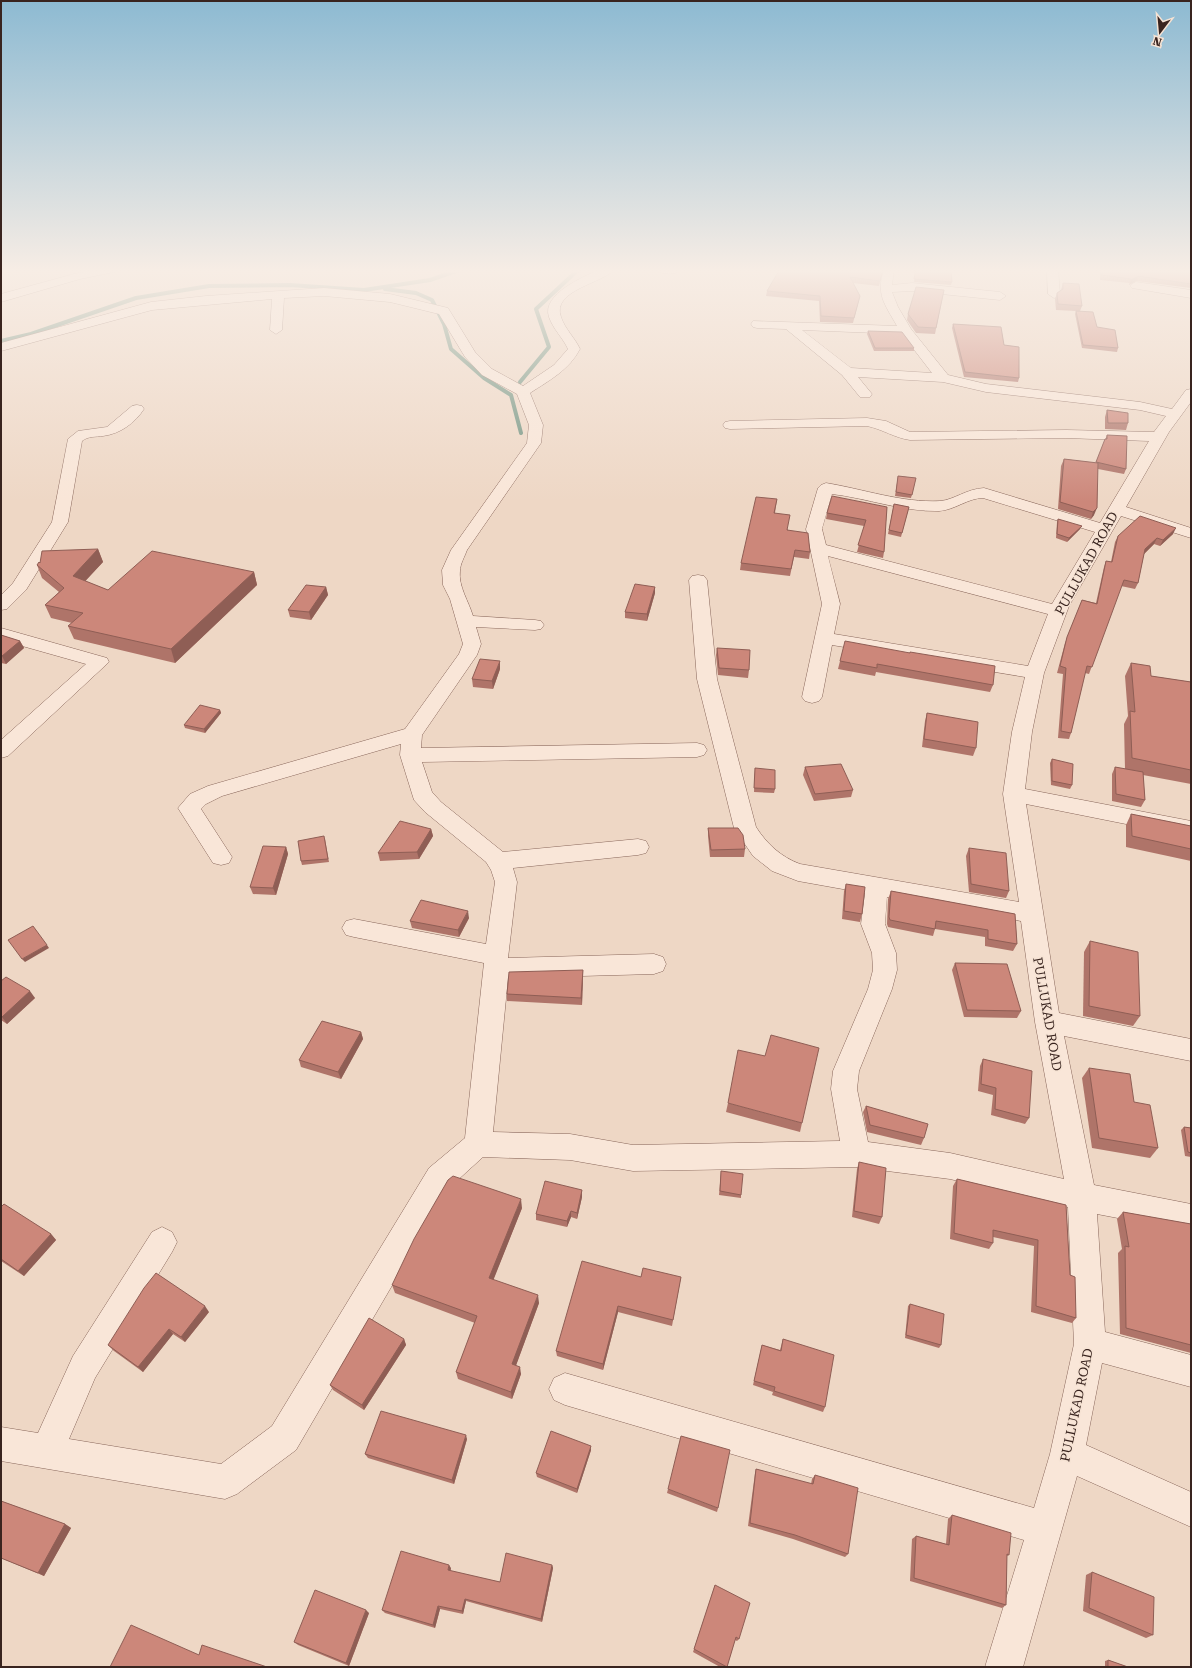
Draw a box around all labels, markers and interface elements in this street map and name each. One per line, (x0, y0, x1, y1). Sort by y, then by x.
north arrow (1140, 12, 1180, 52)
text: N (1151, 34, 1163, 49)
street label: PULLUKAD ROAD (1052, 509, 1121, 617)
street label: PULLUKAD ROAD (1030, 956, 1065, 1072)
street label: PULLUKAD ROAD (1057, 1347, 1096, 1463)

